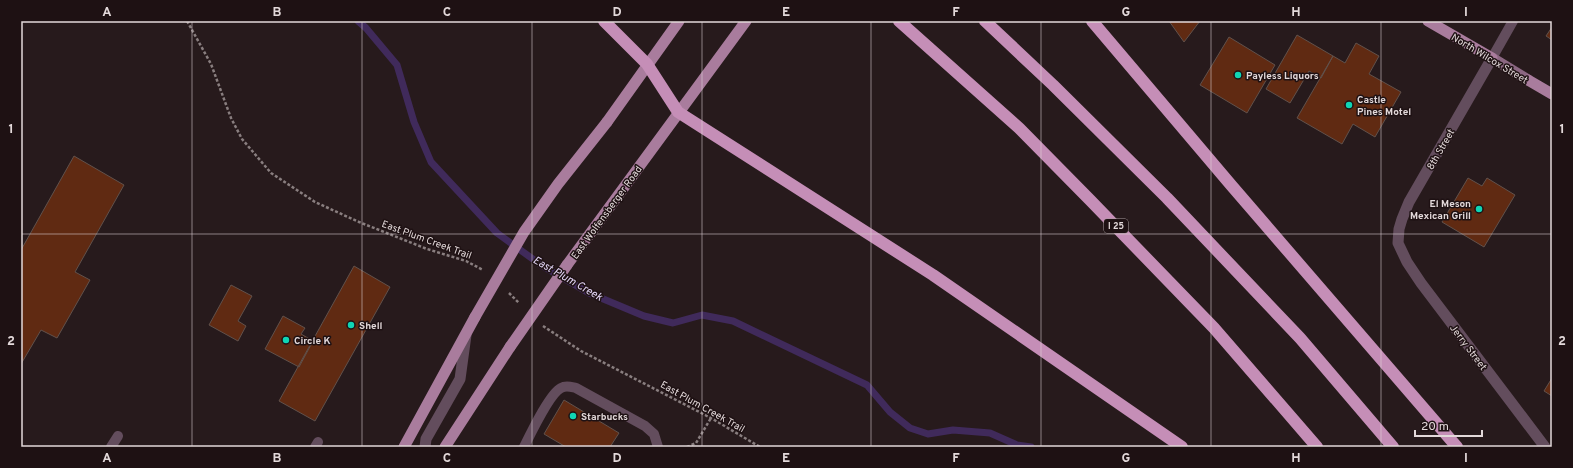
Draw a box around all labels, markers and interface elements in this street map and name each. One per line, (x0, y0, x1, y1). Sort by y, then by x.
text: A (102, 5, 112, 21)
text: B (273, 5, 282, 21)
text: C (443, 5, 451, 21)
text: D (612, 5, 622, 21)
text: E (782, 5, 790, 21)
text: F (952, 5, 960, 21)
text: G (1122, 5, 1131, 21)
text: H (1291, 5, 1301, 21)
text: I (1464, 5, 1468, 21)
street label: North Wilcox Street (1449, 31, 1530, 87)
marker: Payless Liquors (1233, 70, 1243, 80)
place label: Payless Liquors (1246, 70, 1319, 83)
place label: Castle Pines Motel (1357, 94, 1411, 119)
marker: Castle Pines Motel (1344, 100, 1354, 110)
text: 1 (8, 122, 14, 138)
text: 1 (1559, 122, 1565, 138)
street label: 8th Street (1424, 127, 1458, 172)
street label: East Wolfensberger Road (569, 164, 645, 262)
place label: El Meson Mexican Grill (1410, 198, 1471, 223)
marker: El Meson Mexican Grill (1474, 204, 1484, 214)
street label: East Plum Creek Trail (380, 218, 473, 263)
road number: I 25 (1104, 219, 1128, 233)
water label: East Plum Creek (530, 253, 605, 305)
marker: Shell (346, 320, 356, 330)
place label: Shell (359, 320, 383, 333)
street label: Jerry Street (1446, 322, 1489, 374)
text: 2 (7, 334, 15, 350)
text: 2 (1558, 334, 1566, 350)
marker: Circle K (281, 335, 291, 345)
place label: Circle K (294, 335, 331, 348)
street label: East Plum Creek Trail (658, 379, 747, 436)
marker: Starbucks (568, 411, 578, 421)
place label: Starbucks (581, 411, 628, 424)
scale bar (1415, 412, 1482, 438)
text: 20 m (1421, 419, 1449, 435)
text: A (102, 451, 112, 467)
text: B (273, 451, 282, 467)
text: C (443, 451, 451, 467)
text: D (612, 451, 622, 467)
text: E (782, 451, 790, 467)
text: F (952, 451, 960, 467)
text: G (1122, 451, 1131, 467)
text: H (1291, 451, 1301, 467)
text: I (1464, 451, 1468, 467)

